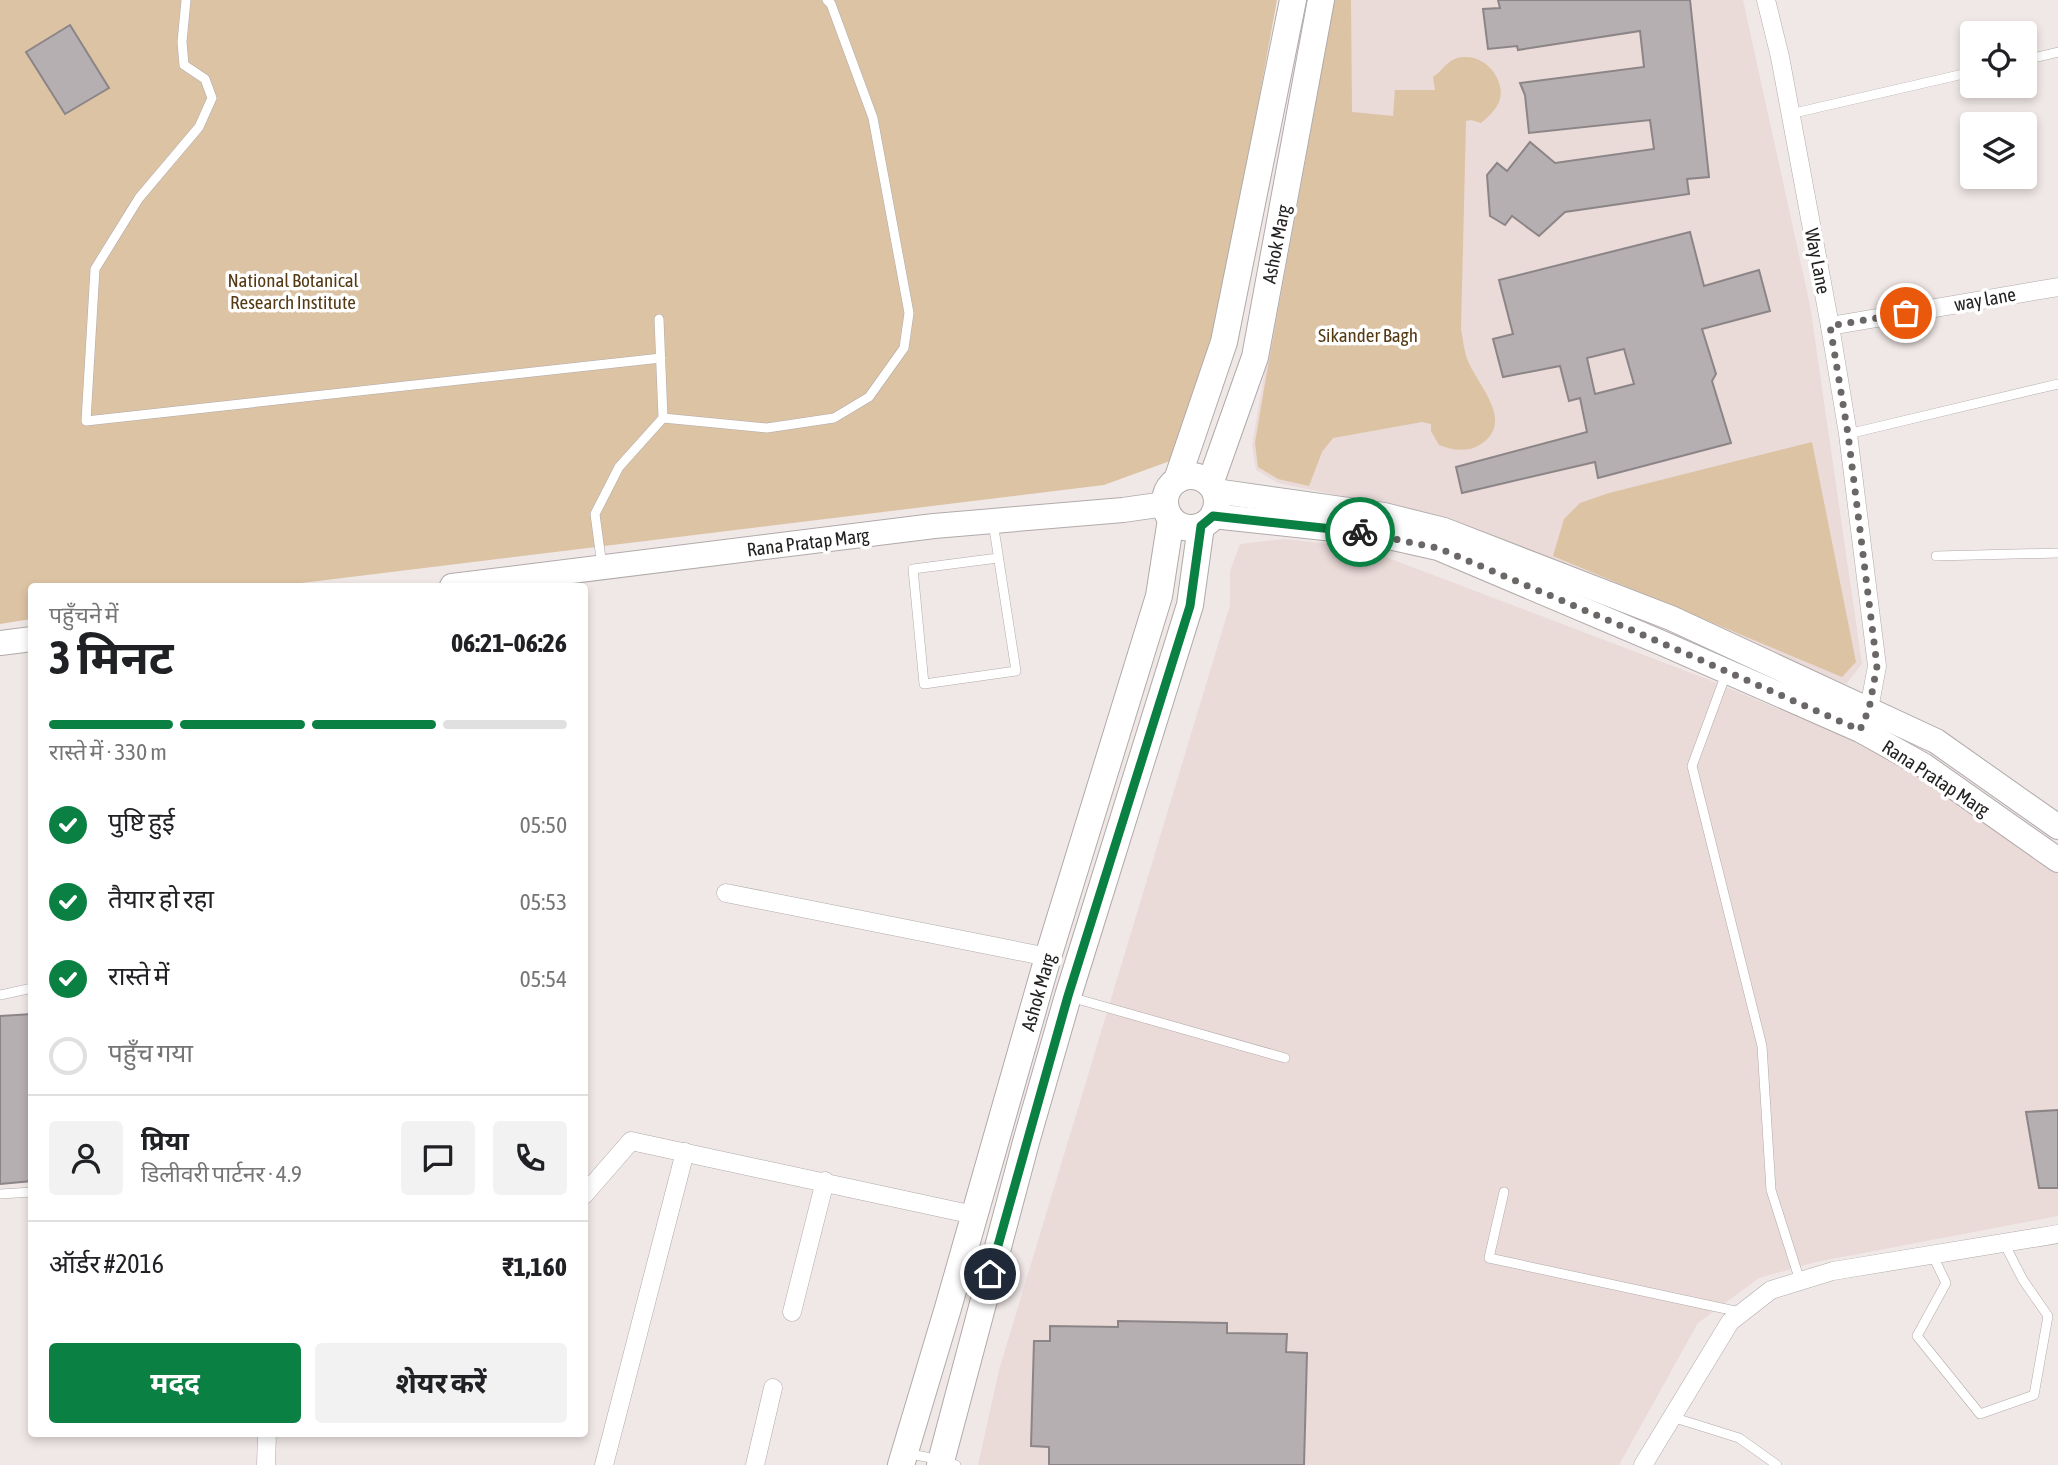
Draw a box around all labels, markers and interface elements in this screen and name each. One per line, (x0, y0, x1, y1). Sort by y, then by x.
map controls (1960, 21, 2037, 189)
button: locate (1960, 21, 2037, 98)
button: layers (1960, 112, 2037, 189)
street label: Ashok Marg (1258, 202, 1295, 285)
street label: Way Lane (1801, 226, 1835, 296)
park label: National Botanical Research Institute (227, 269, 359, 313)
pin (1876, 283, 1936, 343)
street label: way lane (1952, 283, 2018, 315)
icon: bag (1887, 294, 1925, 332)
park label: Sikander Bagh (1318, 324, 1418, 346)
courier (1325, 497, 1395, 567)
icon: bike (1341, 513, 1379, 551)
street label: Rana Pratap Marg (746, 523, 871, 560)
text: पहुँचने में (49, 602, 119, 628)
text: 06:21–06:26 (451, 628, 567, 658)
text: 3 मिनट (49, 631, 173, 684)
street label: Rana Pratap Marg (1878, 735, 1994, 821)
text: रास्ते में · 330 m (49, 739, 167, 765)
icon: check (49, 806, 87, 844)
text: पुष्टि हुई (108, 807, 175, 837)
text: 05:50 (520, 812, 567, 838)
icon: check (49, 883, 87, 921)
text: तैयार हो रहा (108, 884, 214, 914)
text: 05:53 (520, 889, 567, 915)
street label: Ashok Marg (1016, 950, 1060, 1033)
icon: check (49, 960, 87, 998)
text: रास्ते में (108, 961, 169, 991)
text: 05:54 (520, 966, 567, 992)
text: पहुँच गया (108, 1038, 193, 1068)
button: person (49, 1121, 123, 1195)
button: chat (401, 1121, 475, 1195)
button: phone (493, 1121, 567, 1195)
text: प्रिया (141, 1126, 189, 1156)
text: डिलीवरी पार्टनर · 4.9 (141, 1161, 302, 1187)
pin (960, 1244, 1020, 1304)
text: ऑर्डर #2016 (49, 1249, 164, 1279)
text: ₹1,160 (502, 1252, 567, 1282)
icon: home (971, 1255, 1009, 1293)
button: मदद (49, 1343, 301, 1423)
button: शेयर करें (315, 1343, 567, 1423)

